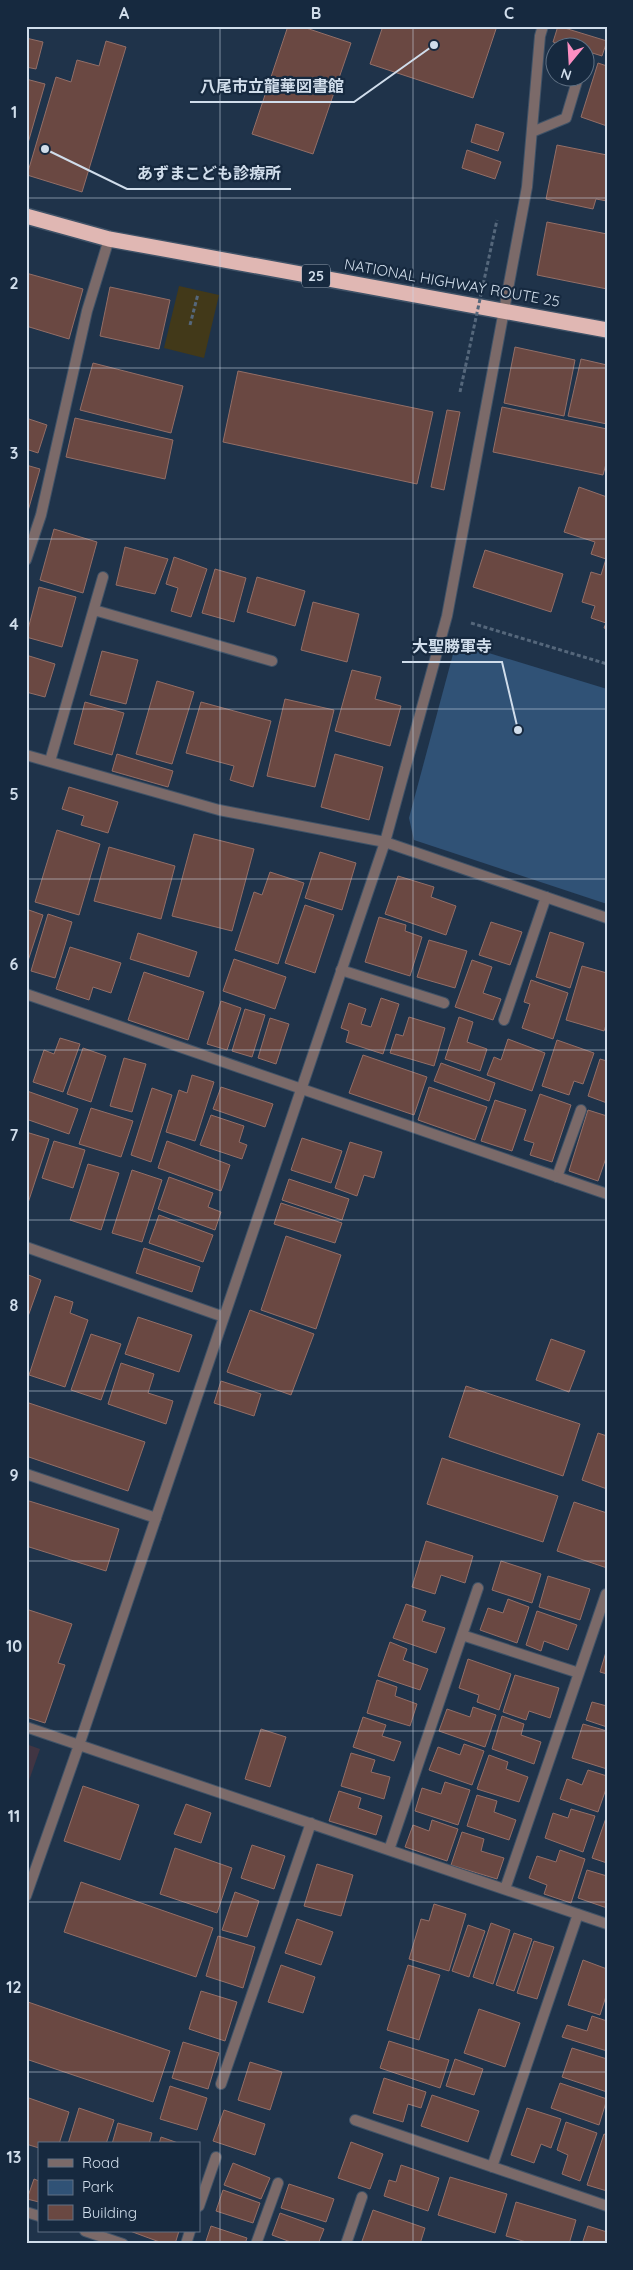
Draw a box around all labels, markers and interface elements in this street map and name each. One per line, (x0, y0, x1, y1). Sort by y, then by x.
text: A (119, 3, 130, 23)
text: B (311, 3, 321, 23)
text: C (504, 3, 514, 23)
north arrow (546, 38, 596, 88)
text: N (558, 64, 574, 85)
callout: 八尾市立龍華図書館 (190, 71, 354, 102)
text: 八尾市立龍華図書館 (200, 76, 344, 96)
text: 1 (11, 102, 17, 122)
callout: あずまこども診療所 (127, 158, 291, 189)
text: あずまこども診療所 (137, 163, 281, 183)
street label: NATIONAL HIGHWAY ROUTE 25 (343, 254, 561, 311)
road number: 25 (302, 264, 330, 288)
text: 2 (9, 273, 19, 293)
text: 3 (10, 443, 18, 463)
text: 4 (9, 614, 19, 634)
callout: 大聖勝軍寺 (402, 631, 502, 662)
text: 大聖勝軍寺 (412, 636, 492, 656)
text: 5 (9, 784, 19, 804)
text: 6 (10, 954, 19, 974)
text: 7 (10, 1125, 19, 1145)
text: 8 (10, 1295, 19, 1315)
text: 9 (9, 1465, 19, 1485)
text: 10 (6, 1636, 22, 1656)
text: 11 (8, 1806, 20, 1826)
text: 12 (6, 1977, 22, 1997)
legend (38, 2142, 200, 2232)
text: 13 (7, 2147, 21, 2167)
text: Road (82, 2153, 119, 2172)
text: Park (82, 2177, 114, 2196)
text: Building (82, 2203, 137, 2222)

